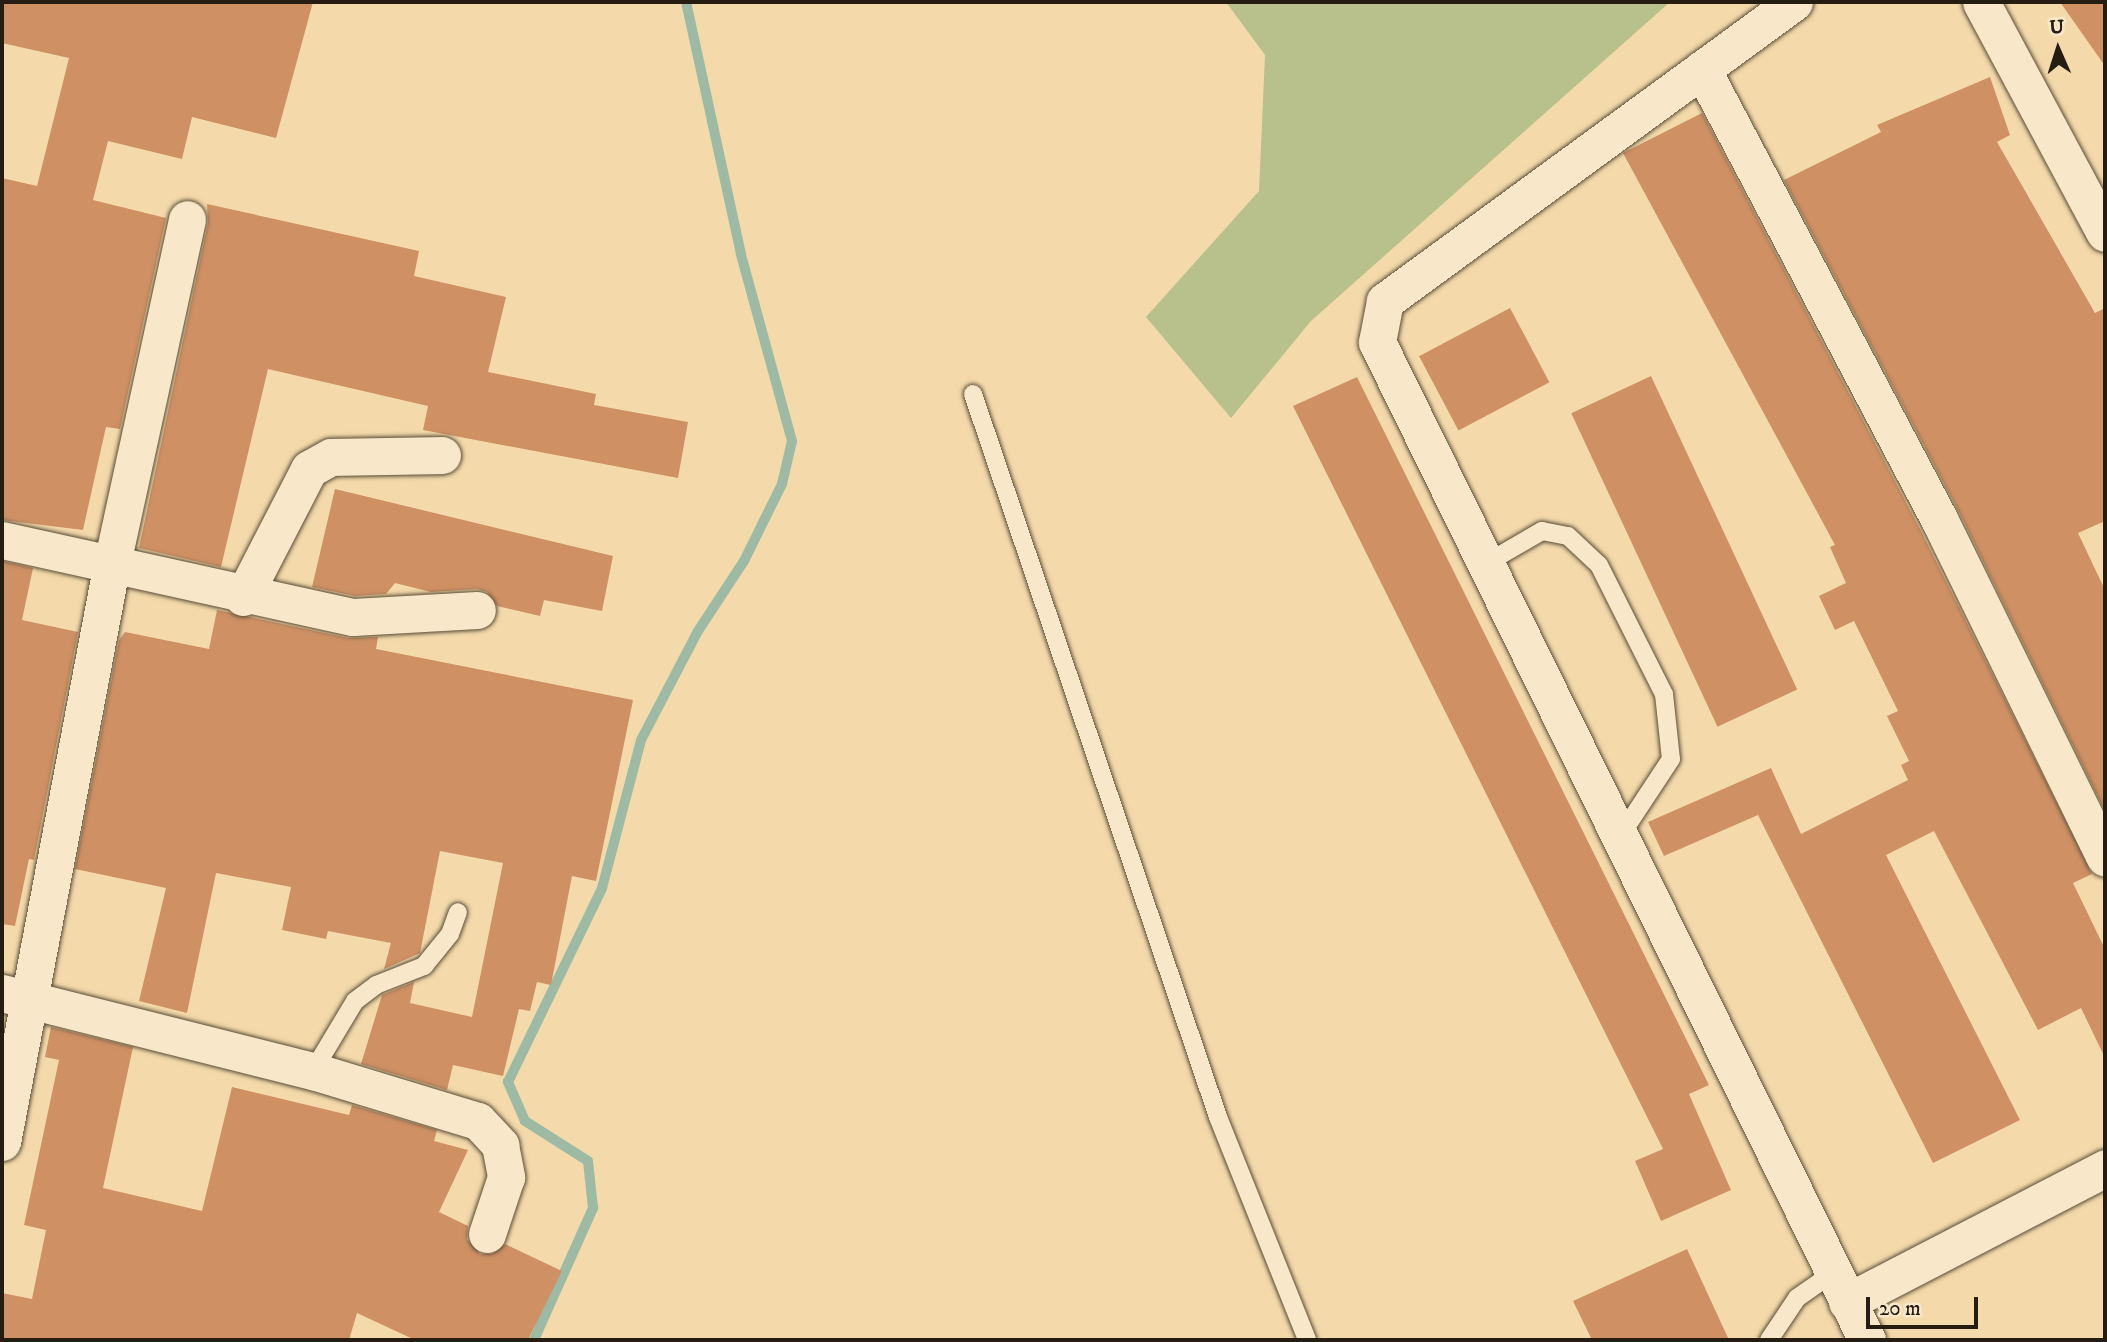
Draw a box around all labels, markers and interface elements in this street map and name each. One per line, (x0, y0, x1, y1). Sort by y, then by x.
north arrow (2023, 14, 2093, 84)
text: U (2049, 16, 2065, 39)
scale bar (1869, 1282, 1981, 1326)
text: 20 m (1879, 1296, 1921, 1322)

